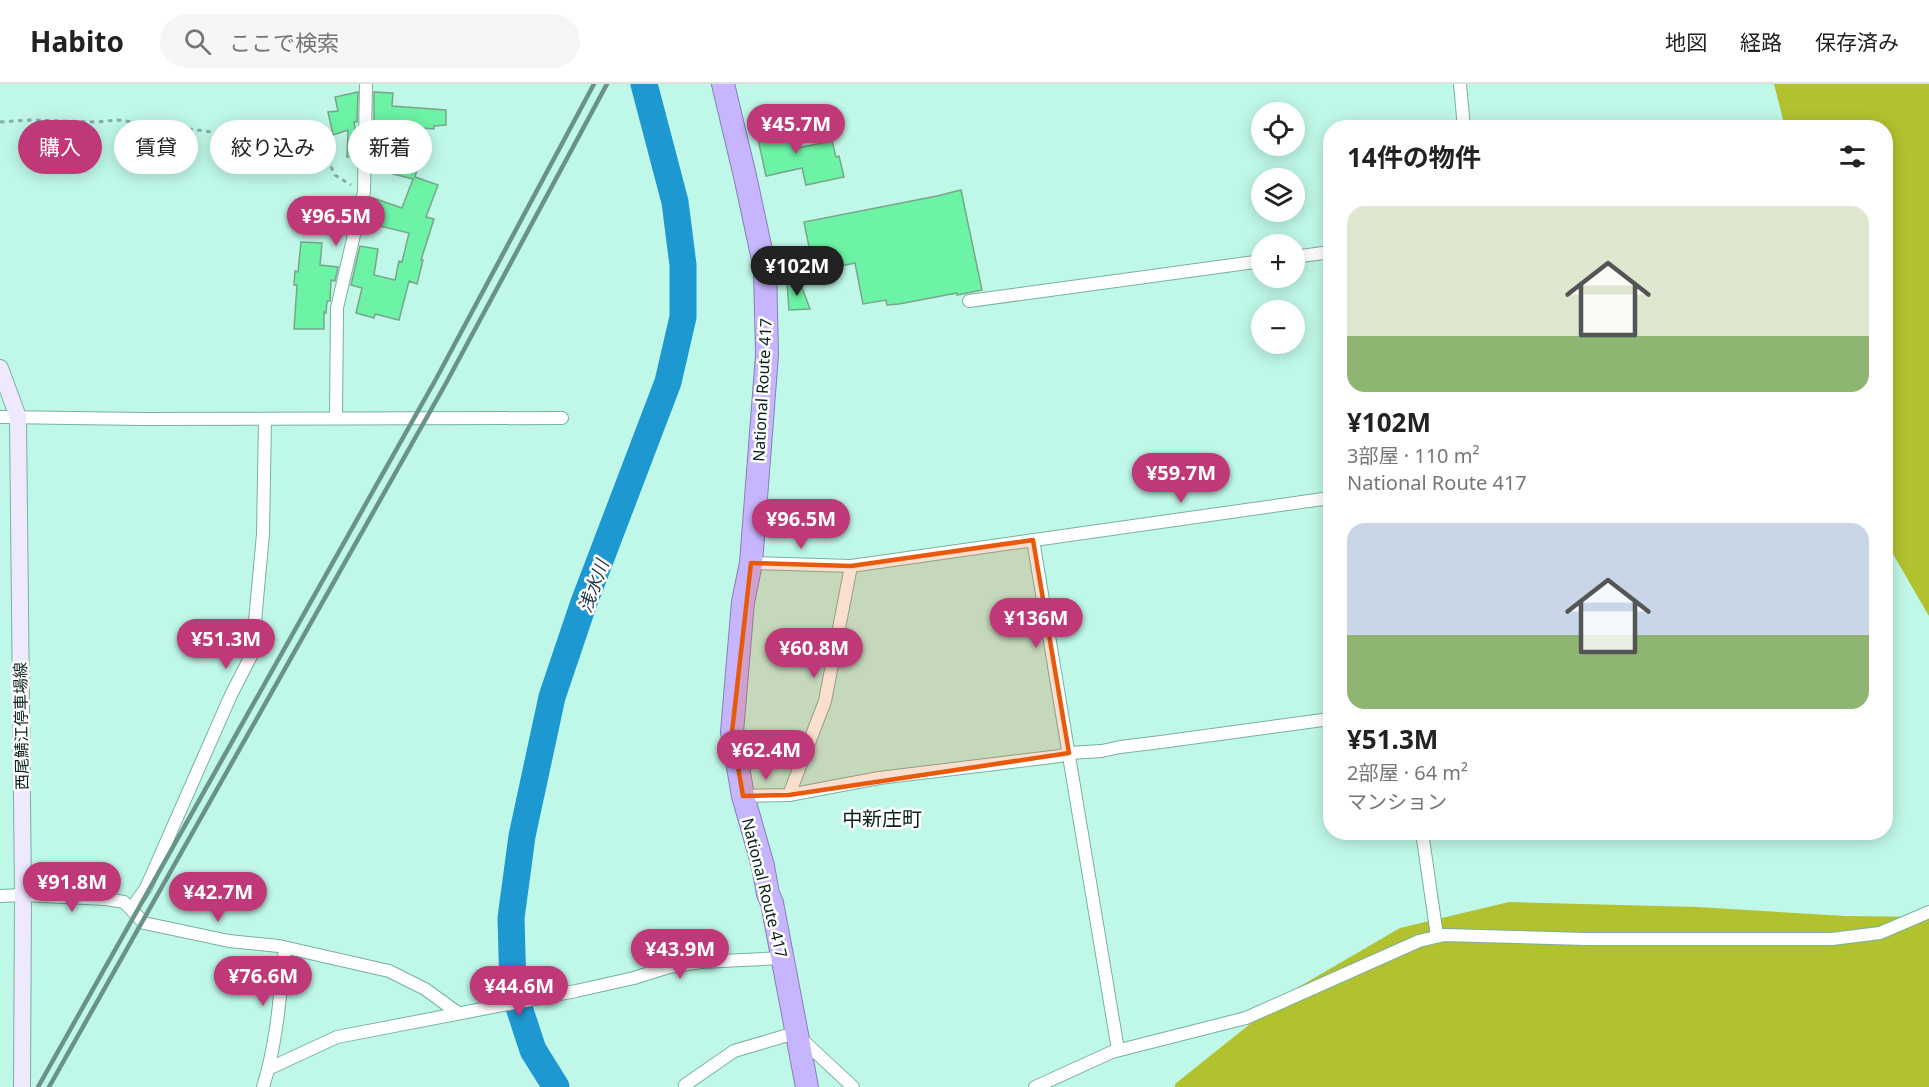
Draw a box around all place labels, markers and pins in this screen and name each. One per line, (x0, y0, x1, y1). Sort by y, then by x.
pin: ¥45.7M (747, 104, 845, 155)
pin: ¥96.5M (287, 196, 385, 247)
pin: ¥102M (755, 246, 839, 297)
pin: ¥59.7M (1132, 453, 1230, 504)
pin: ¥96.5M (752, 499, 850, 550)
pin: ¥136M (994, 598, 1078, 649)
pin: ¥51.3M (177, 619, 275, 670)
pin: ¥60.8M (765, 628, 863, 679)
pin: ¥62.4M (717, 730, 815, 781)
pin: ¥91.8M (23, 862, 121, 913)
pin: ¥42.7M (169, 872, 267, 923)
pin: ¥43.9M (631, 929, 729, 980)
pin: ¥76.6M (214, 956, 312, 1007)
pin: ¥44.6M (470, 966, 568, 1017)

